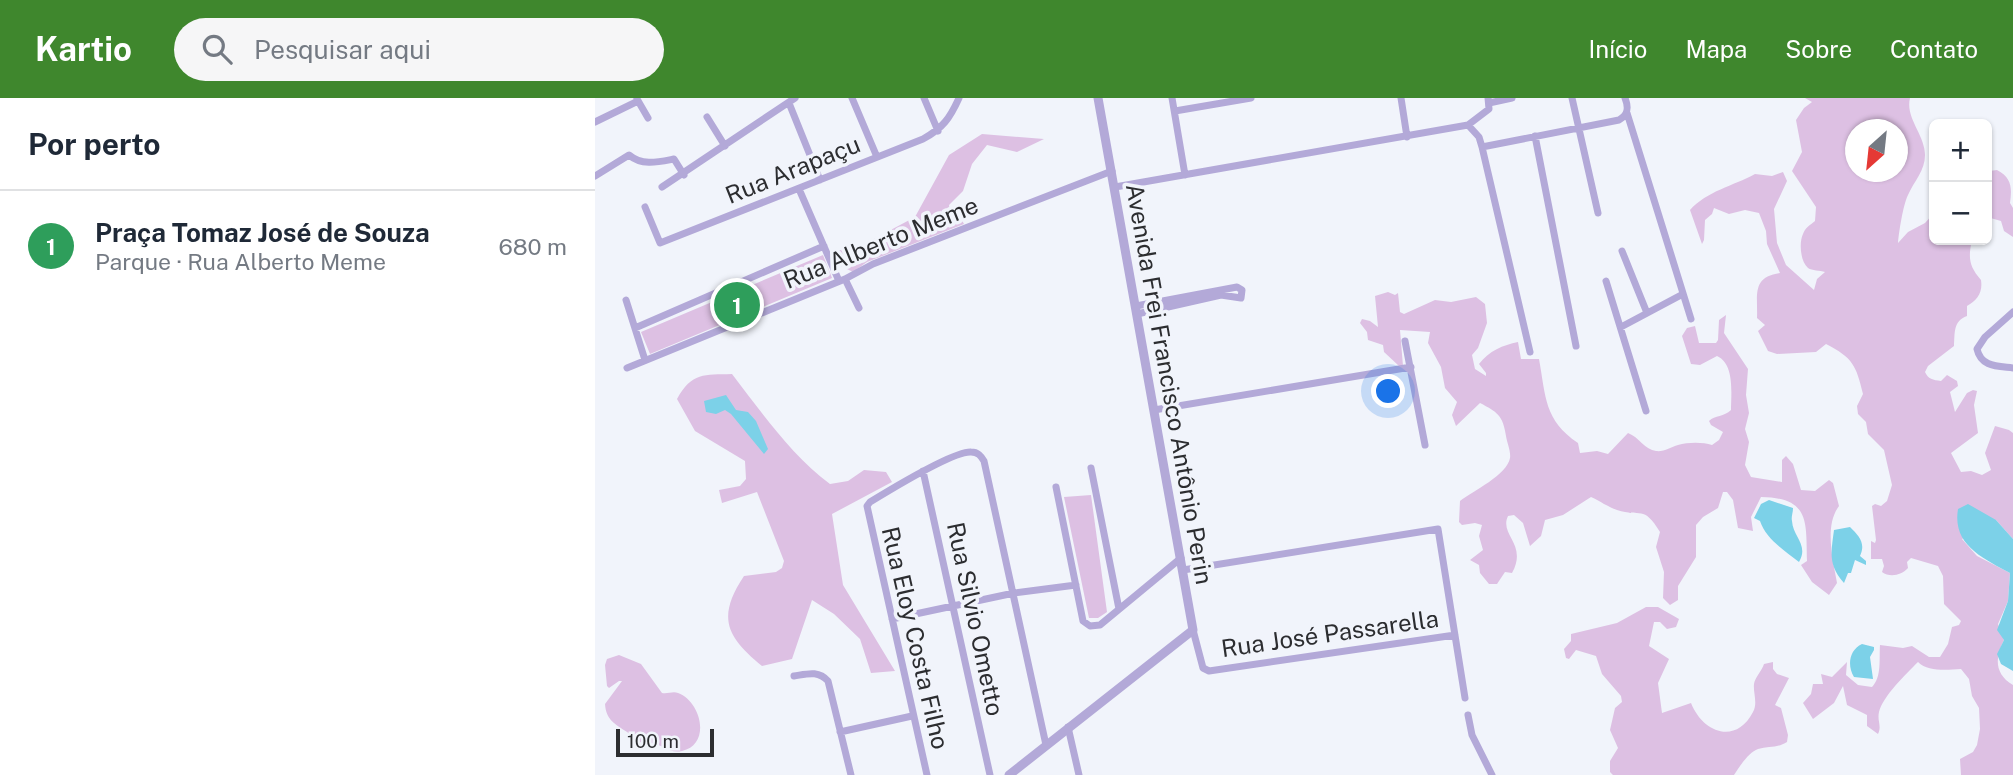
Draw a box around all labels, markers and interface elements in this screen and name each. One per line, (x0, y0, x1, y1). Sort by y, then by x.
search box (174, 18, 664, 81)
text: Kartio (35, 30, 132, 68)
icon: search (198, 30, 236, 68)
text: Pesquisar aqui (254, 34, 431, 65)
text: Início (1589, 35, 1647, 63)
text: Mapa (1685, 35, 1747, 63)
text: Sobre (1785, 35, 1852, 63)
text: Contato (1890, 35, 1978, 63)
north arrow (1845, 119, 1908, 182)
map controls (1929, 119, 1992, 245)
button: + (1929, 119, 1992, 182)
text: Por perto (28, 126, 160, 162)
street label: Rua Arapaçu (721, 129, 864, 209)
street label: Avenida Frei Francisco Antônio Perin (1121, 181, 1219, 586)
button: − (1929, 182, 1992, 245)
street label: Rua Alberto Meme (779, 190, 982, 294)
text: Praça Tomaz José de Souza (95, 217, 430, 248)
text: 1 (46, 233, 56, 260)
text: 680 m (499, 233, 567, 260)
text: Parque · Rua Alberto Meme (95, 248, 386, 275)
pin: 1 (714, 279, 760, 331)
your location (1371, 374, 1405, 408)
street label: Rua Silvio Ometto (942, 519, 1010, 718)
street label: Rua Eloy Costa Filho (877, 524, 955, 752)
street label: Rua José Passarella (1219, 604, 1440, 662)
scale bar (616, 726, 714, 758)
text: 100 m (627, 730, 679, 752)

